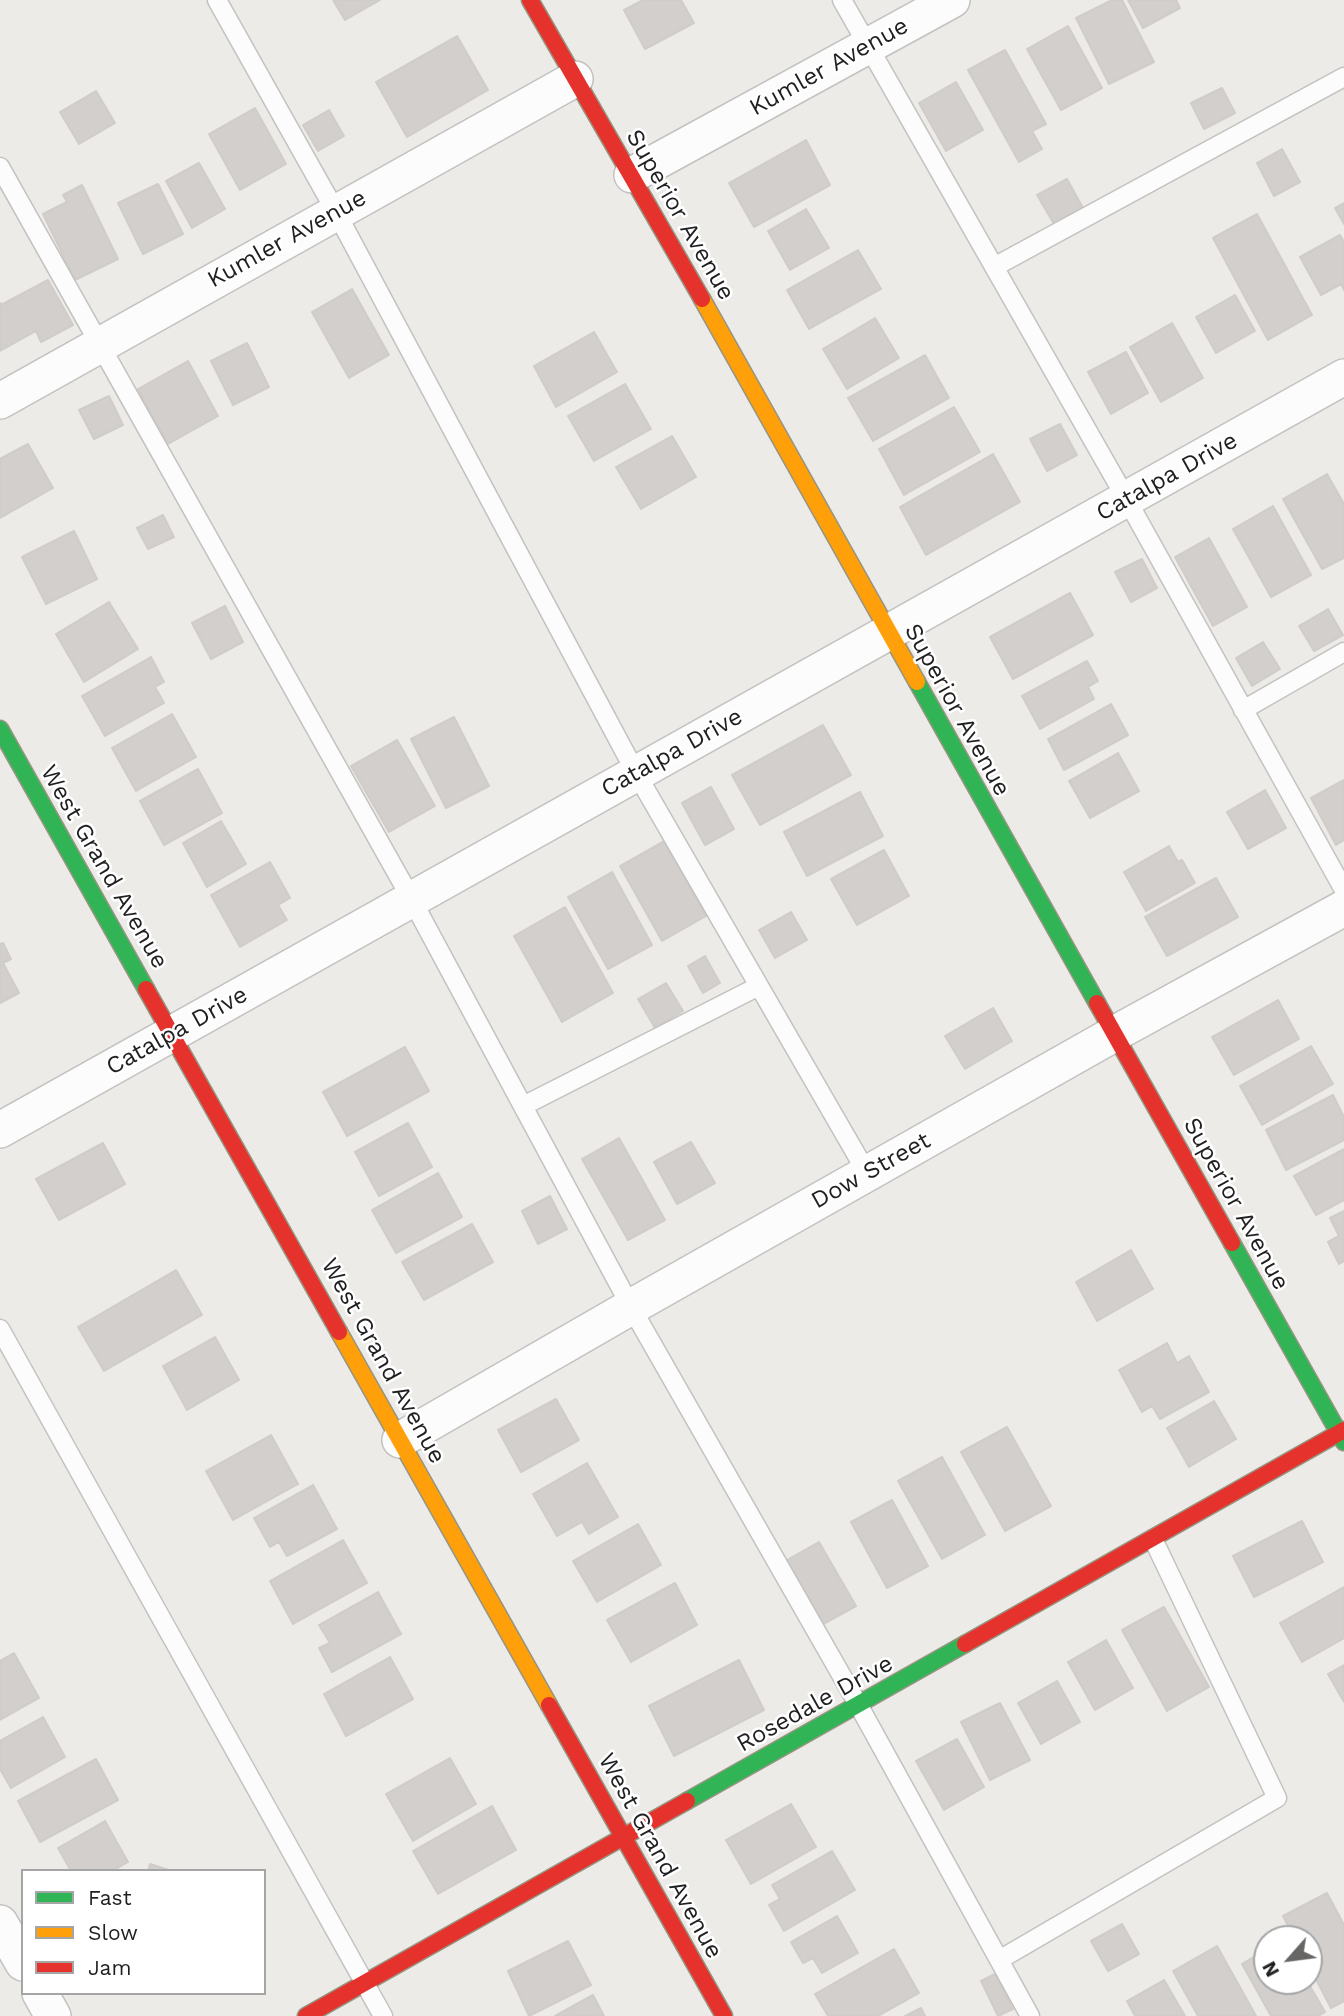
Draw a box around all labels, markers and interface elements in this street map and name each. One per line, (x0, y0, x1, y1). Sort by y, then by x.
street label: Kumler Avenue (745, 12, 913, 122)
street label: Superior Avenue (619, 124, 741, 306)
street label: Kumler Avenue (203, 184, 371, 294)
street label: Catalpa Drive (1091, 426, 1243, 528)
street label: Superior Avenue (898, 619, 1016, 801)
street label: Catalpa Drive (596, 702, 748, 804)
street label: West Grand Avenue (34, 760, 174, 974)
street label: Catalpa Drive (101, 980, 253, 1082)
street label: Superior Avenue (1177, 1113, 1295, 1295)
street label: Dow Street (806, 1126, 936, 1216)
street label: West Grand Avenue (315, 1253, 451, 1469)
street label: Rosedale Drive (732, 1649, 898, 1759)
street label: West Grand Avenue (592, 1748, 728, 1964)
legend (21, 1869, 266, 1995)
text: Fast (88, 1885, 132, 1910)
text: Slow (88, 1920, 138, 1945)
north arrow (1253, 1925, 1323, 1995)
text: Jam (88, 1955, 131, 1980)
text: N (1257, 1958, 1284, 1981)

